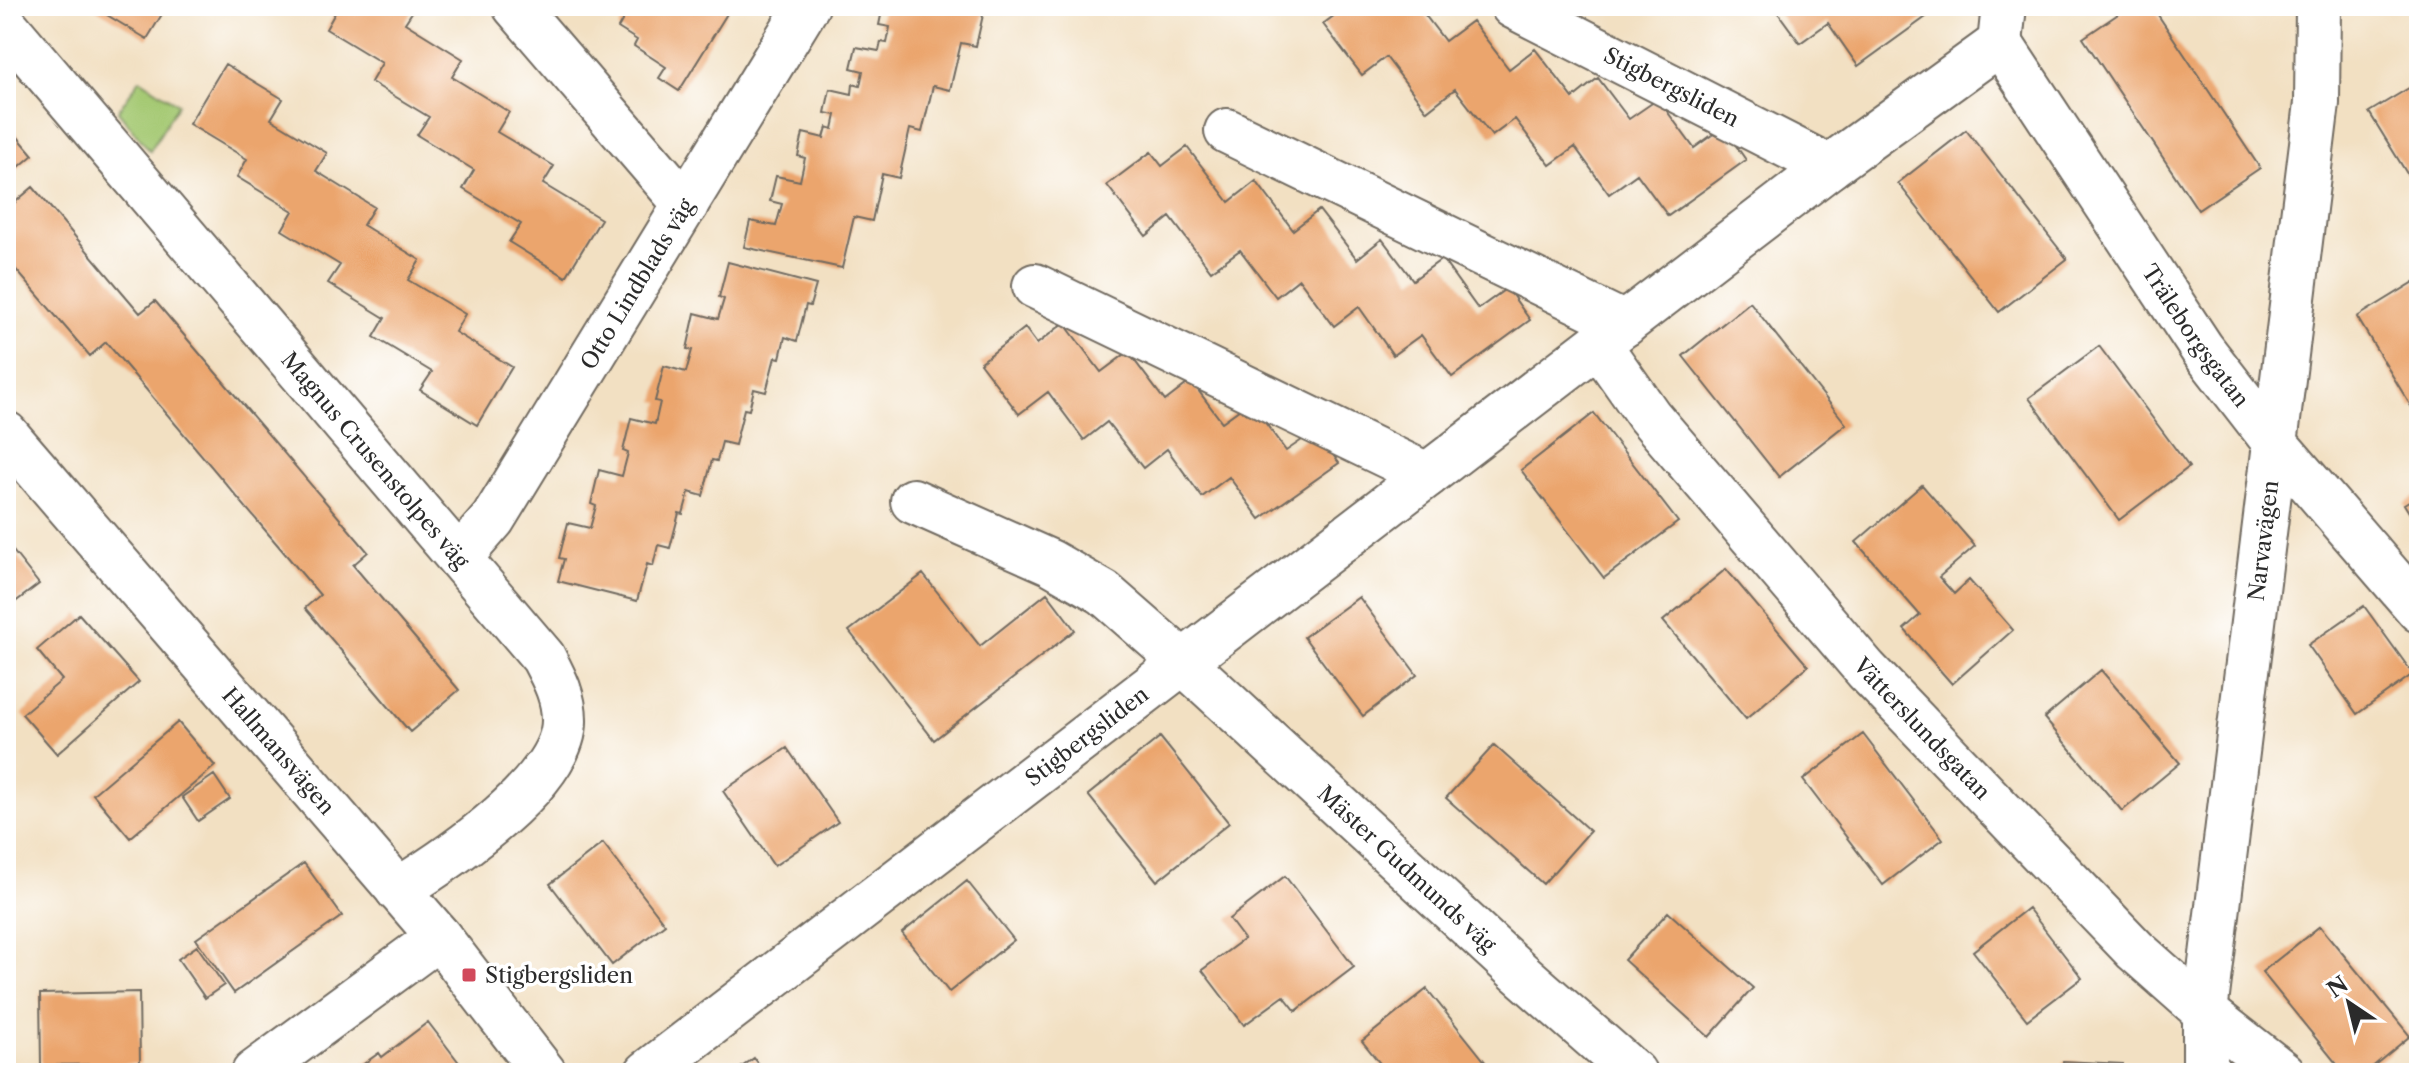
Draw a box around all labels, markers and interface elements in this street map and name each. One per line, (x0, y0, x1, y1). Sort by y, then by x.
street label: Stigbergsliden (1600, 41, 1744, 133)
street label: Otto Lindblads väg (574, 193, 700, 374)
street label: Träleborgsgatan (2136, 259, 2255, 412)
street label: Magnus Crusenstolpes väg (276, 346, 475, 574)
street label: Narvavägen (2242, 478, 2284, 602)
street label: Vätterslundsgatan (1847, 651, 1997, 805)
street label: Stigbergsliden (1020, 680, 1154, 792)
street label: Hallmansvägen (217, 682, 341, 820)
street label: Mäster Gudmunds väg (1312, 780, 1502, 958)
place label: Stigbergsliden (485, 962, 633, 989)
north arrow (2309, 963, 2389, 1043)
marker: Stigbergsliden (460, 966, 478, 984)
text: N (2322, 970, 2353, 1004)

